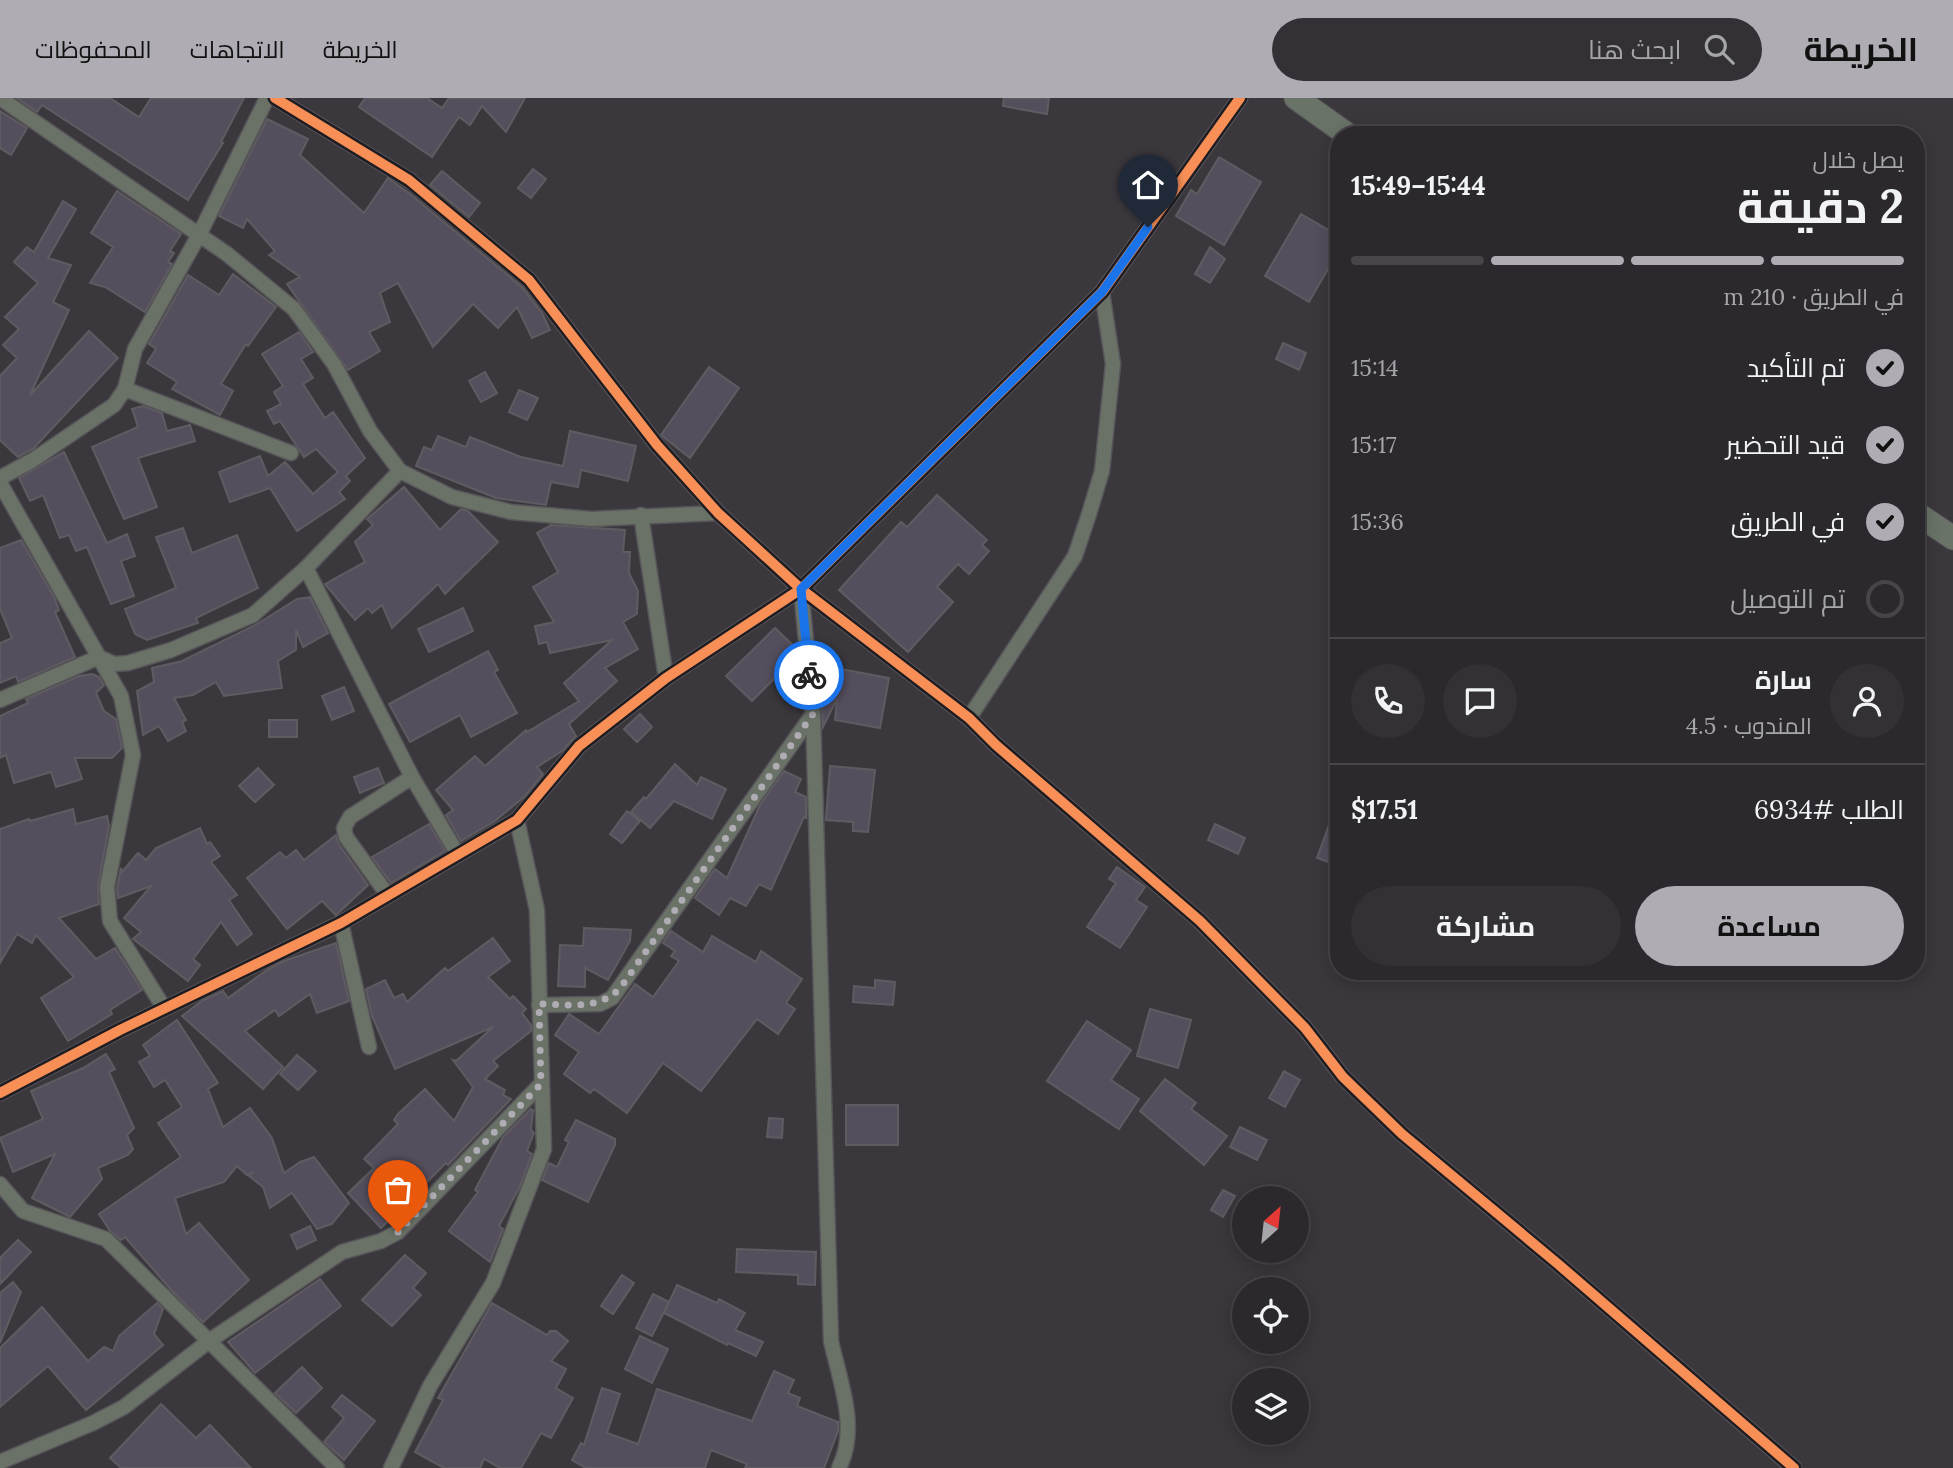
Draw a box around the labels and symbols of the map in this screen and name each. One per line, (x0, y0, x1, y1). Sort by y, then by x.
pin (1118, 155, 1178, 227)
courier (774, 640, 844, 710)
pin (368, 1160, 428, 1232)
north arrow (1232, 1186, 1309, 1264)

